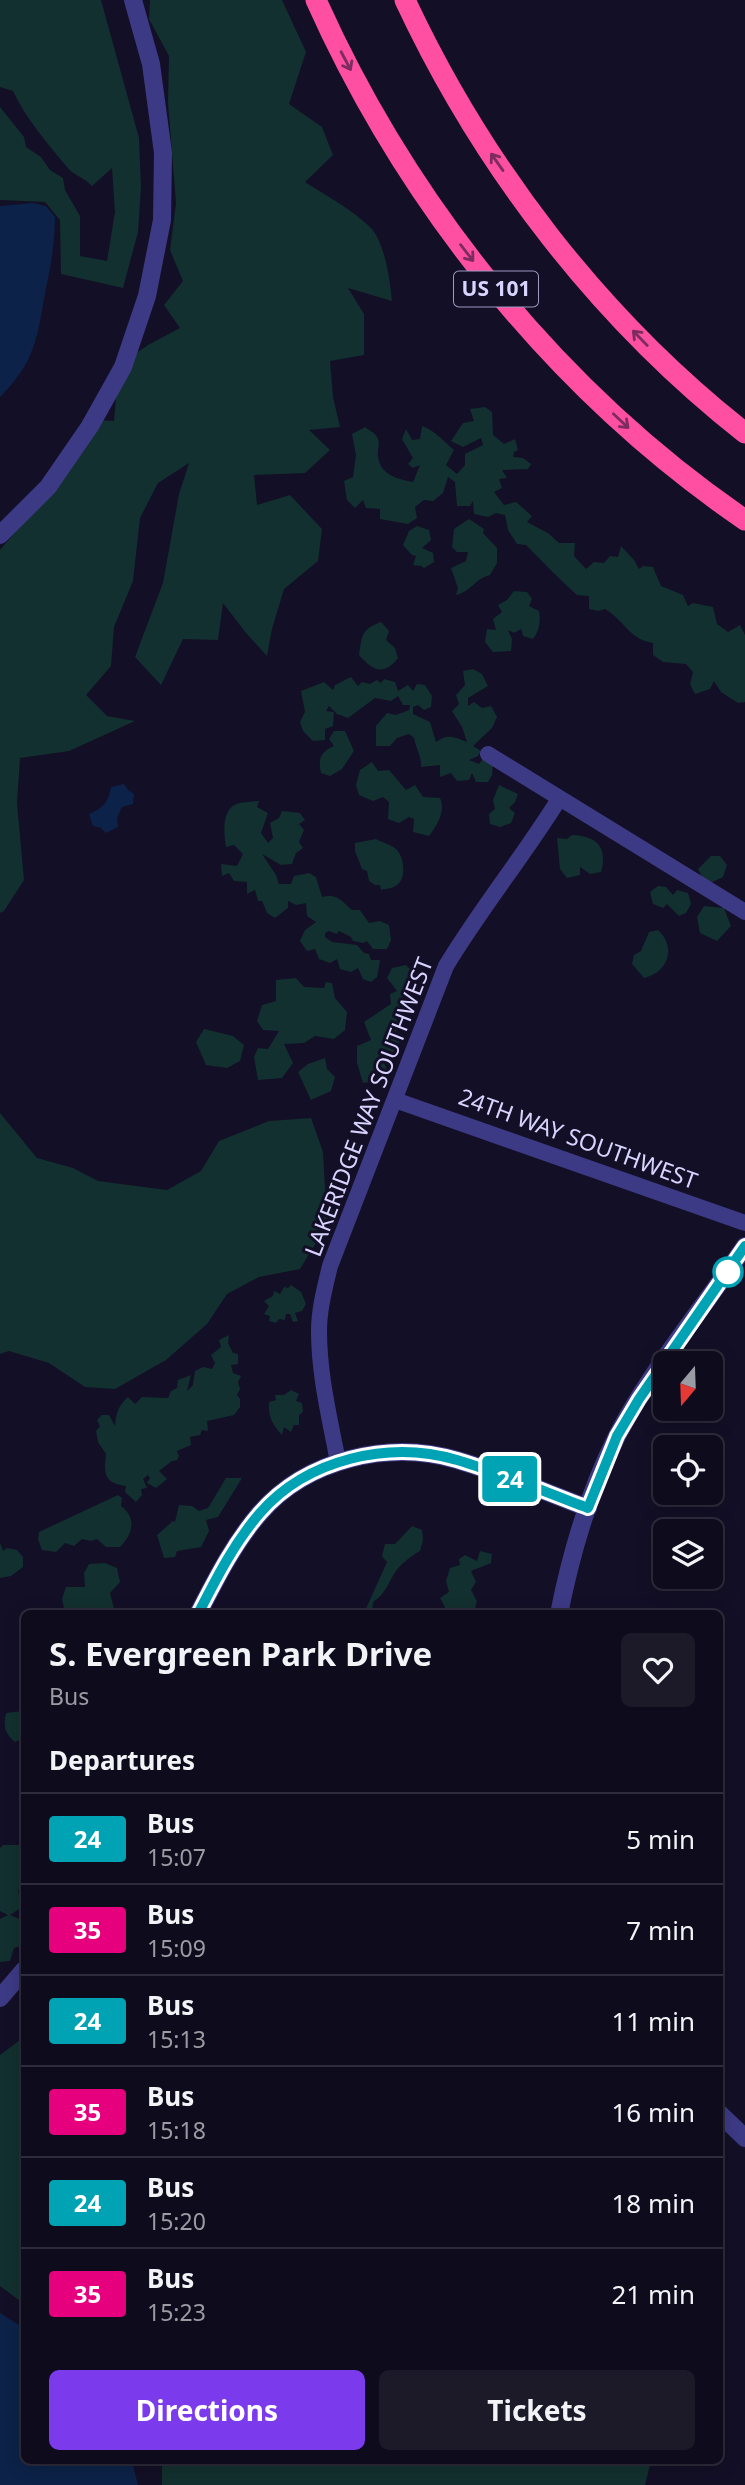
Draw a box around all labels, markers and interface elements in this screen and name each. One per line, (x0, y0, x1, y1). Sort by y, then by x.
one-way arrow (340, 50, 353, 71)
one-way arrow (490, 153, 504, 172)
one-way arrow (460, 244, 475, 262)
road number: US 101 (454, 272, 538, 306)
one-way arrow (631, 330, 648, 347)
one-way arrow (611, 413, 629, 429)
street label: LAKERIDGE WAY SOUTHWEST (296, 952, 440, 1261)
street label: 24TH WAY SOUTHWEST (455, 1080, 702, 1196)
unlabelled marker (713, 1257, 743, 1287)
north arrow (653, 1351, 723, 1421)
map controls (653, 1351, 723, 1589)
button: locate (653, 1435, 723, 1505)
line badge: 24 (478, 1456, 542, 1502)
text: 24 (496, 1462, 524, 1495)
button: layers (653, 1519, 723, 1589)
text: S. Evergreen Park Drive (49, 1631, 432, 1676)
button: heart (621, 1633, 695, 1707)
text: Bus (49, 1680, 89, 1712)
text: Departures (49, 1742, 195, 1778)
text: Bus (147, 1805, 194, 1841)
text: 5 min (626, 1821, 695, 1857)
text: 24 (74, 1822, 101, 1855)
text: 15:07 (147, 1841, 206, 1873)
text: Bus (147, 1896, 194, 1932)
text: 7 min (626, 1912, 695, 1948)
text: 35 (74, 1913, 101, 1946)
text: 15:09 (147, 1932, 206, 1964)
text: Bus (147, 1987, 194, 2023)
text: 11 min (611, 2003, 695, 2039)
text: 24 (74, 2004, 101, 2037)
text: 15:13 (147, 2023, 206, 2055)
text: Bus (147, 2078, 194, 2114)
text: 16 min (611, 2094, 695, 2130)
text: 35 (74, 2095, 101, 2128)
text: 15:18 (147, 2114, 206, 2146)
text: Bus (147, 2169, 194, 2205)
text: 18 min (611, 2185, 695, 2221)
text: 24 (74, 2186, 101, 2219)
text: 15:20 (147, 2205, 206, 2237)
text: Bus (147, 2260, 194, 2296)
text: 21 min (611, 2276, 695, 2312)
text: 35 (74, 2277, 101, 2310)
text: 15:23 (147, 2296, 206, 2328)
button: Directions (49, 2370, 365, 2450)
button: Tickets (379, 2370, 695, 2450)

